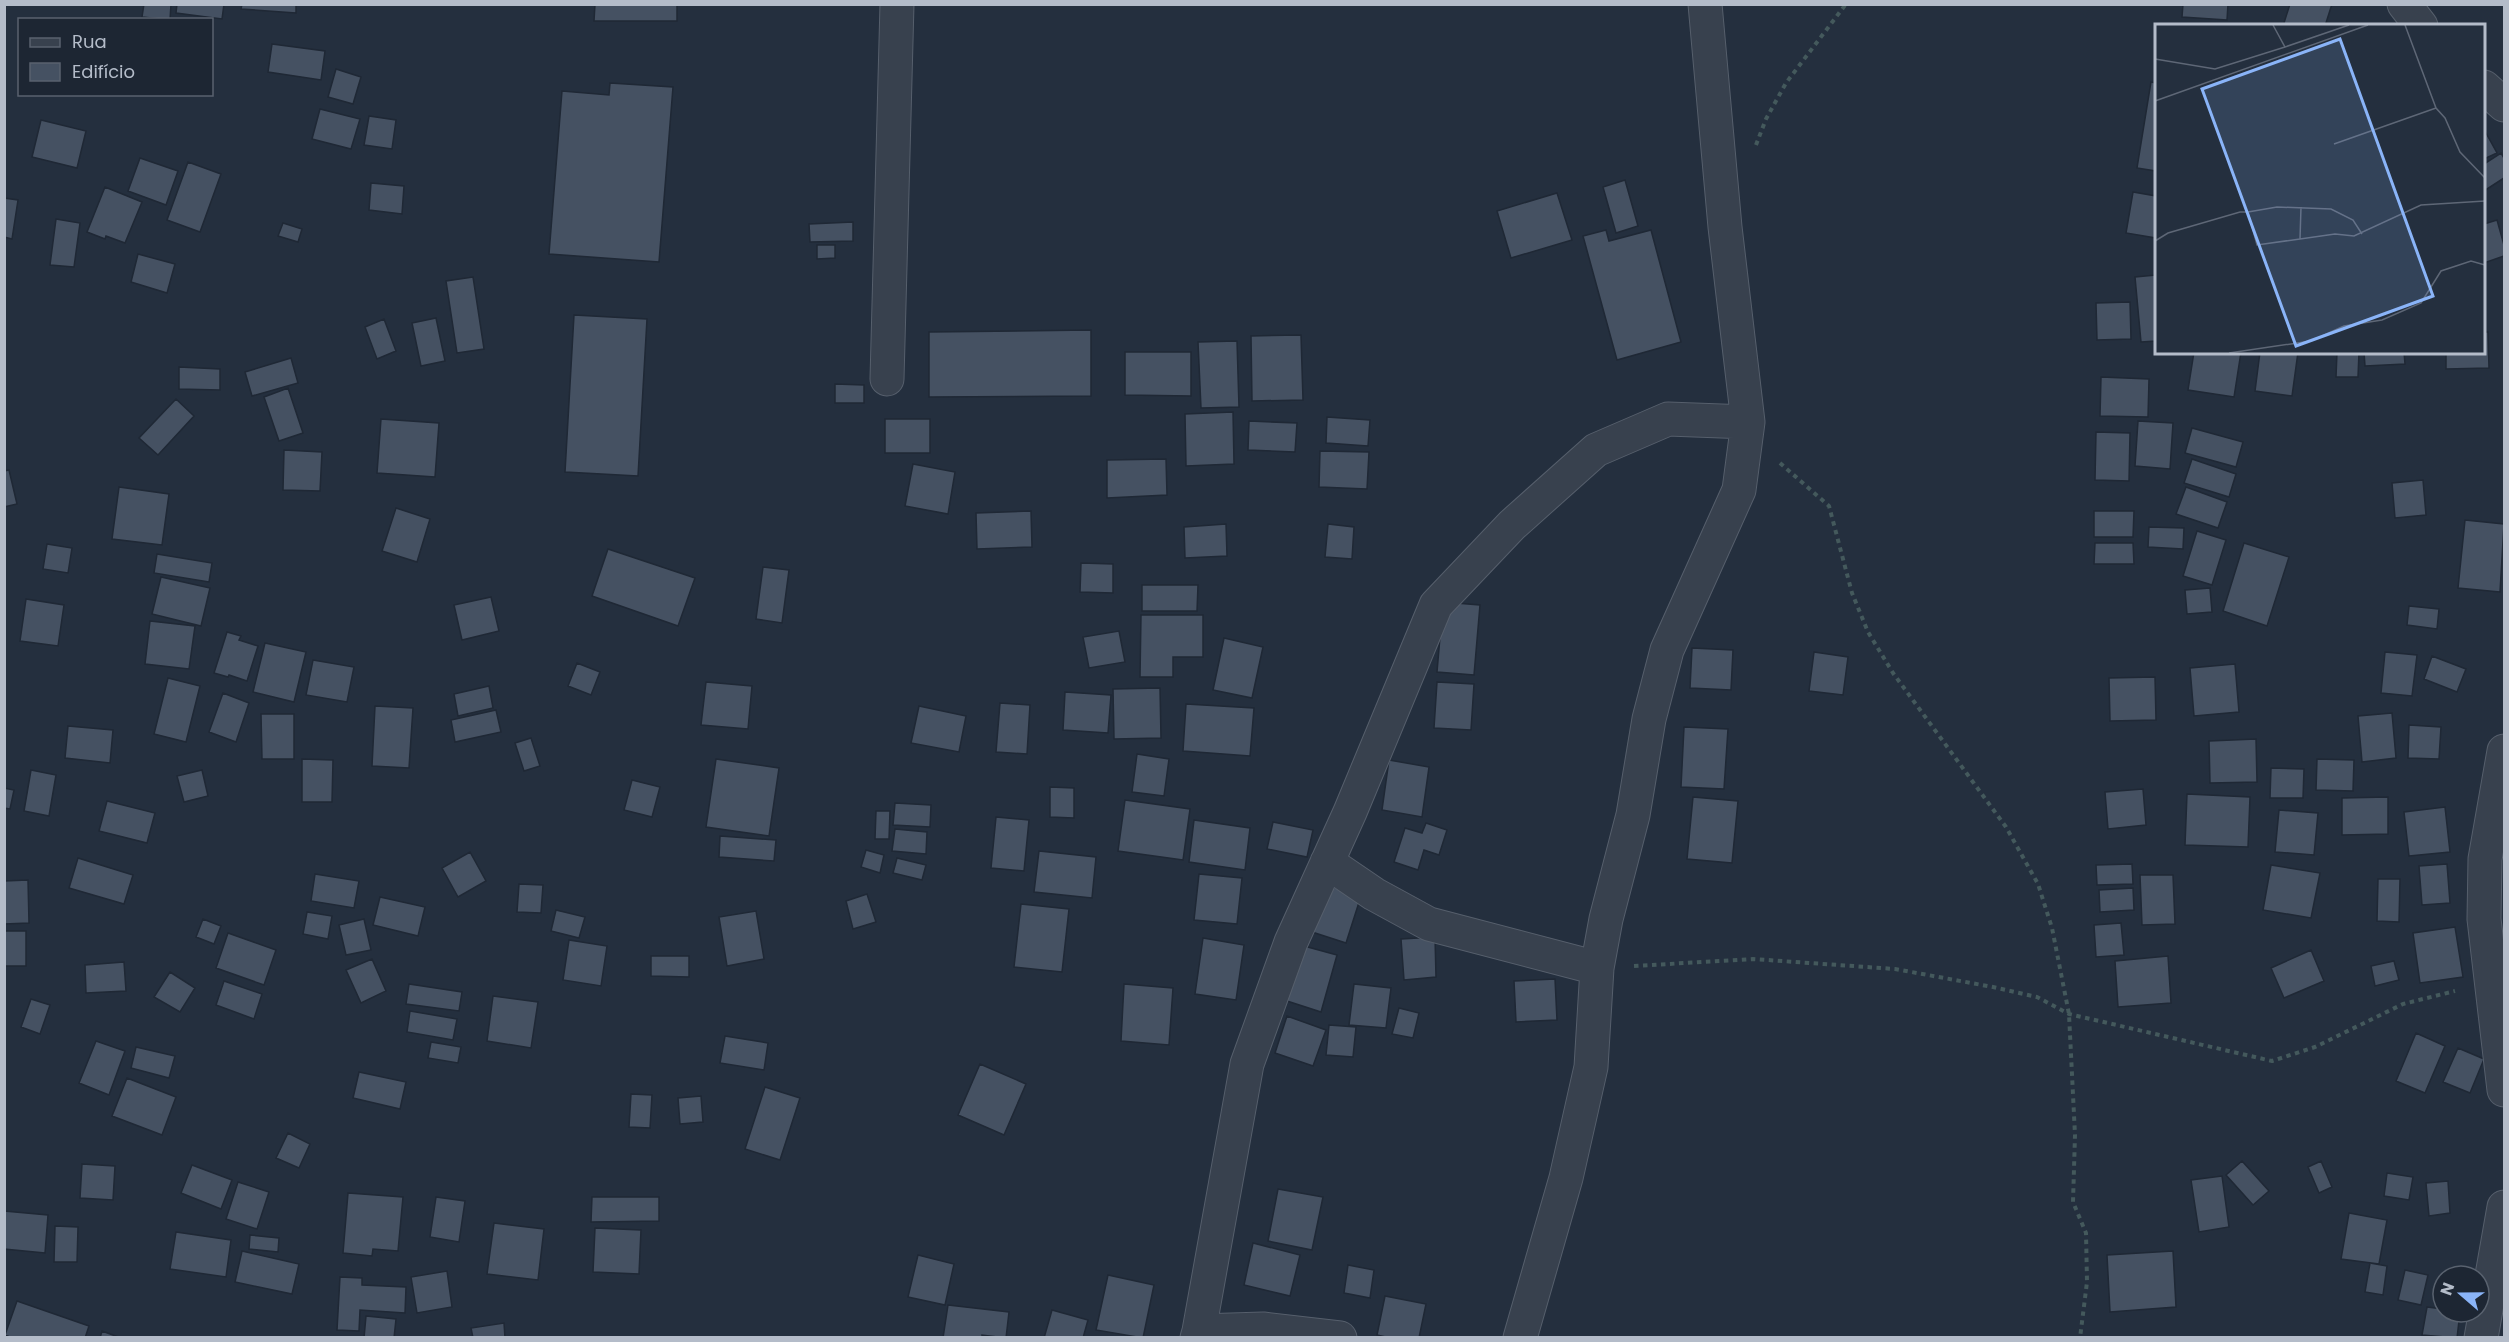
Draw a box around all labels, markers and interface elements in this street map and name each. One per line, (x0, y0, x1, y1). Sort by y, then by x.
legend (18, 18, 213, 96)
inset map (2155, 24, 2485, 354)
text: Rua (72, 29, 107, 54)
text: Edifício (72, 59, 135, 84)
north arrow (2431, 1264, 2491, 1324)
text: N (2435, 1279, 2460, 1299)

